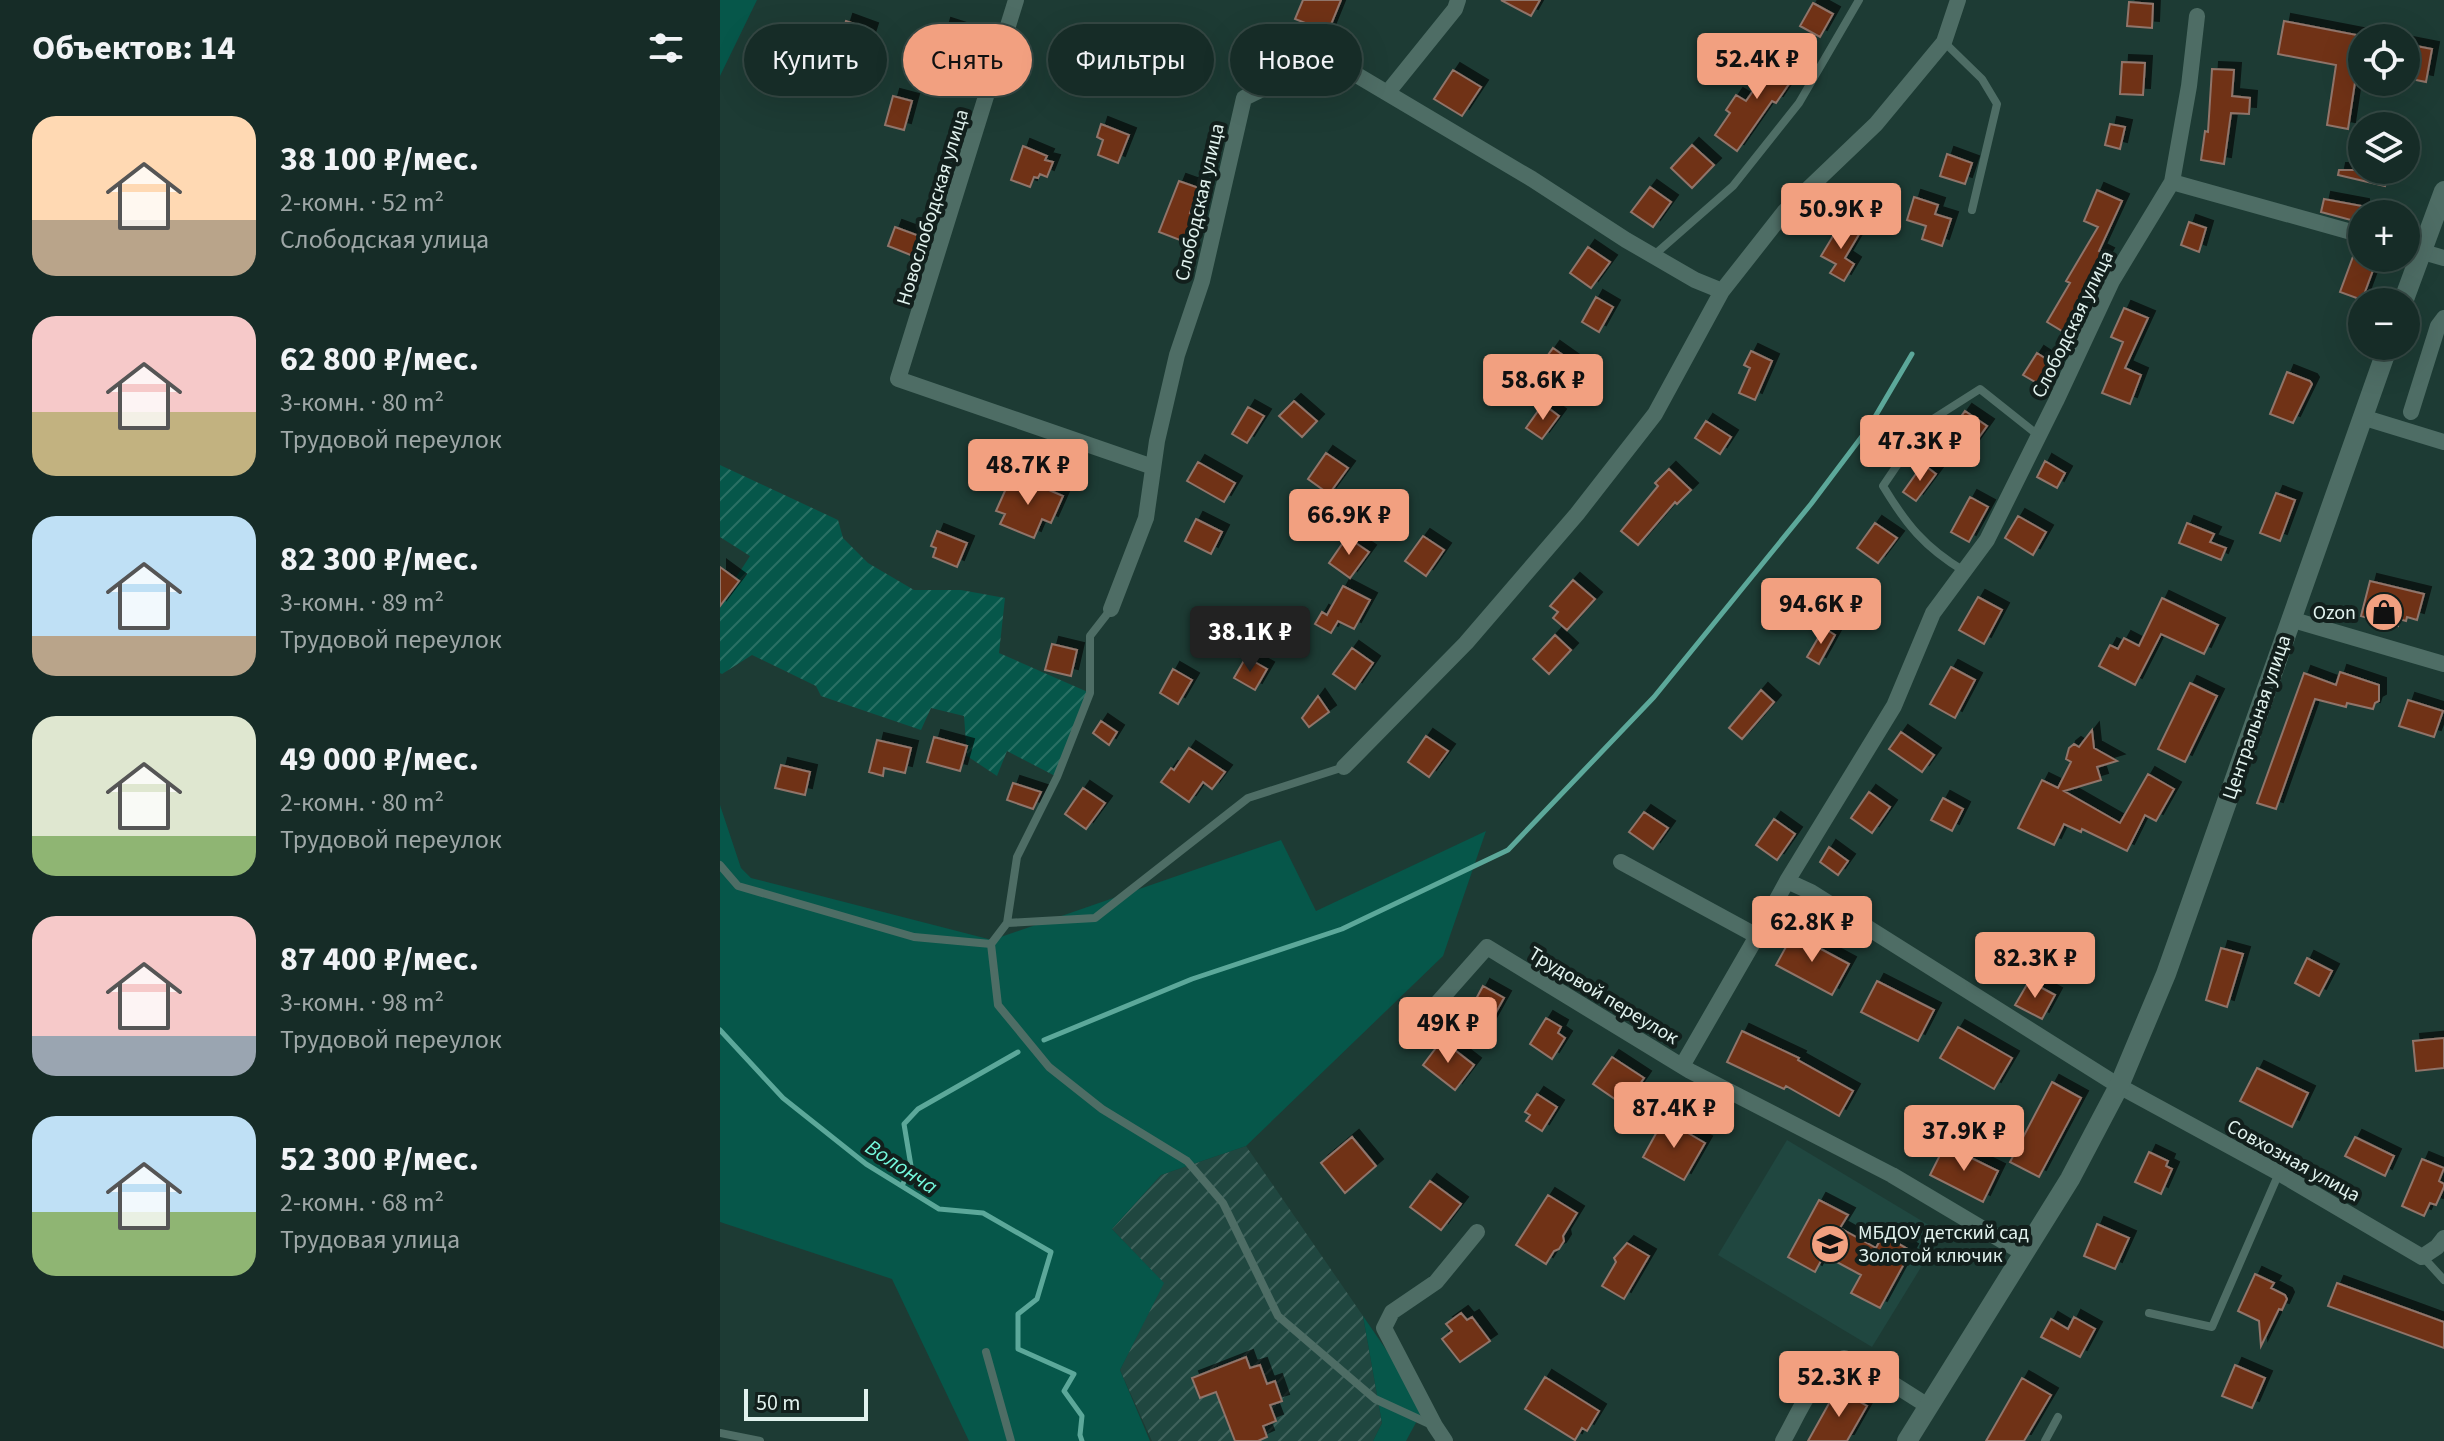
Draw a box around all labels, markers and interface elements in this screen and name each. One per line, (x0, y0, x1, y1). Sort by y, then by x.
text: Объектов: 14 (32, 24, 235, 73)
chip: Купить (744, 24, 887, 96)
chip: Снять (903, 24, 1032, 96)
chip: Фильтры (1048, 24, 1214, 96)
chip: Новое (1230, 24, 1362, 96)
map controls (2348, 24, 2420, 360)
button: locate (2348, 24, 2420, 96)
icon: filters (644, 26, 688, 70)
pin: 52.4K ₽ (1683, 33, 1831, 101)
text: 52.4K ₽ (1715, 40, 1799, 77)
street label: Новослободская улица (890, 106, 976, 309)
button: layers (2348, 112, 2420, 184)
street label: Слободская улица (1168, 121, 1232, 284)
text: 38 100 ₽/мес. (280, 135, 479, 184)
icon: home (96, 148, 192, 244)
pin: 50.9K ₽ (1767, 183, 1915, 251)
text: 2-комн. · 52 m² (280, 184, 444, 221)
text: 50.9K ₽ (1799, 190, 1883, 227)
button: + (2348, 200, 2420, 272)
text: Слободская улица (280, 221, 489, 258)
street label: Слободская улица (2025, 246, 2121, 403)
button: − (2348, 288, 2420, 360)
text: 62 800 ₽/мес. (280, 335, 479, 384)
icon: home (96, 348, 192, 444)
pin: 58.6K ₽ (1469, 354, 1617, 422)
text: 58.6K ₽ (1501, 361, 1585, 398)
text: 3-комн. · 80 m² (280, 384, 444, 421)
pin: 47.3K ₽ (1846, 415, 1994, 483)
text: Трудовой переулок (280, 421, 502, 458)
text: 47.3K ₽ (1878, 422, 1962, 459)
pin: 48.7K ₽ (954, 439, 1102, 507)
text: 48.7K ₽ (986, 446, 1070, 483)
pin: 66.9K ₽ (1275, 489, 1423, 557)
text: 66.9K ₽ (1307, 496, 1391, 533)
text: 82 300 ₽/мес. (280, 535, 479, 584)
icon: home (96, 548, 192, 644)
pin: 94.6K ₽ (1747, 578, 1895, 646)
text: 3-комн. · 89 m² (280, 584, 444, 621)
text: 94.6K ₽ (1779, 585, 1863, 622)
shop icon: Ozon (2363, 591, 2405, 633)
place label: Ozon (2313, 599, 2356, 627)
pin: 38.1K ₽ (1176, 606, 1324, 674)
text: 38.1K ₽ (1208, 613, 1292, 650)
text: Трудовой переулок (280, 621, 502, 658)
street label: Центральная улица (2216, 631, 2298, 804)
text: 49 000 ₽/мес. (280, 735, 479, 784)
icon: home (96, 748, 192, 844)
text: 2-комн. · 80 m² (280, 784, 444, 821)
text: Трудовой переулок (280, 821, 502, 858)
pin: 62.8K ₽ (1738, 896, 1886, 964)
text: 62.8K ₽ (1770, 903, 1854, 940)
pin: 82.3K ₽ (1961, 932, 2109, 1000)
text: 87 400 ₽/мес. (280, 935, 479, 984)
text: 82.3K ₽ (1993, 939, 2077, 976)
street label: Трудовой переулок (1523, 940, 1684, 1052)
icon: home (96, 948, 192, 1044)
text: 3-комн. · 98 m² (280, 984, 444, 1021)
pin: 49K ₽ (1392, 997, 1504, 1065)
text: 49K ₽ (1417, 1004, 1479, 1041)
text: Трудовой переулок (280, 1021, 502, 1058)
pin: 87.4K ₽ (1600, 1082, 1748, 1150)
text: 87.4K ₽ (1632, 1089, 1716, 1126)
pin: 37.9K ₽ (1890, 1105, 2038, 1173)
text: 37.9K ₽ (1922, 1112, 2006, 1149)
street label: Совхозная улица (2222, 1113, 2365, 1209)
water label: Волонча (859, 1131, 944, 1202)
text: 52 300 ₽/мес. (280, 1135, 479, 1184)
icon: home (96, 1148, 192, 1244)
text: 2-комн. · 68 m² (280, 1184, 444, 1221)
place label: МБДОУ детский сад Золотой ключик (1858, 1219, 2029, 1270)
text: Трудовая улица (280, 1221, 460, 1258)
school or university icon: МБДОУ детский сад Золотой ключик (1809, 1223, 1851, 1265)
pin: 52.3K ₽ (1765, 1351, 1913, 1419)
text: 52.3K ₽ (1797, 1358, 1881, 1395)
scale bar (744, 1385, 868, 1421)
text: 50 m (756, 1387, 801, 1419)

